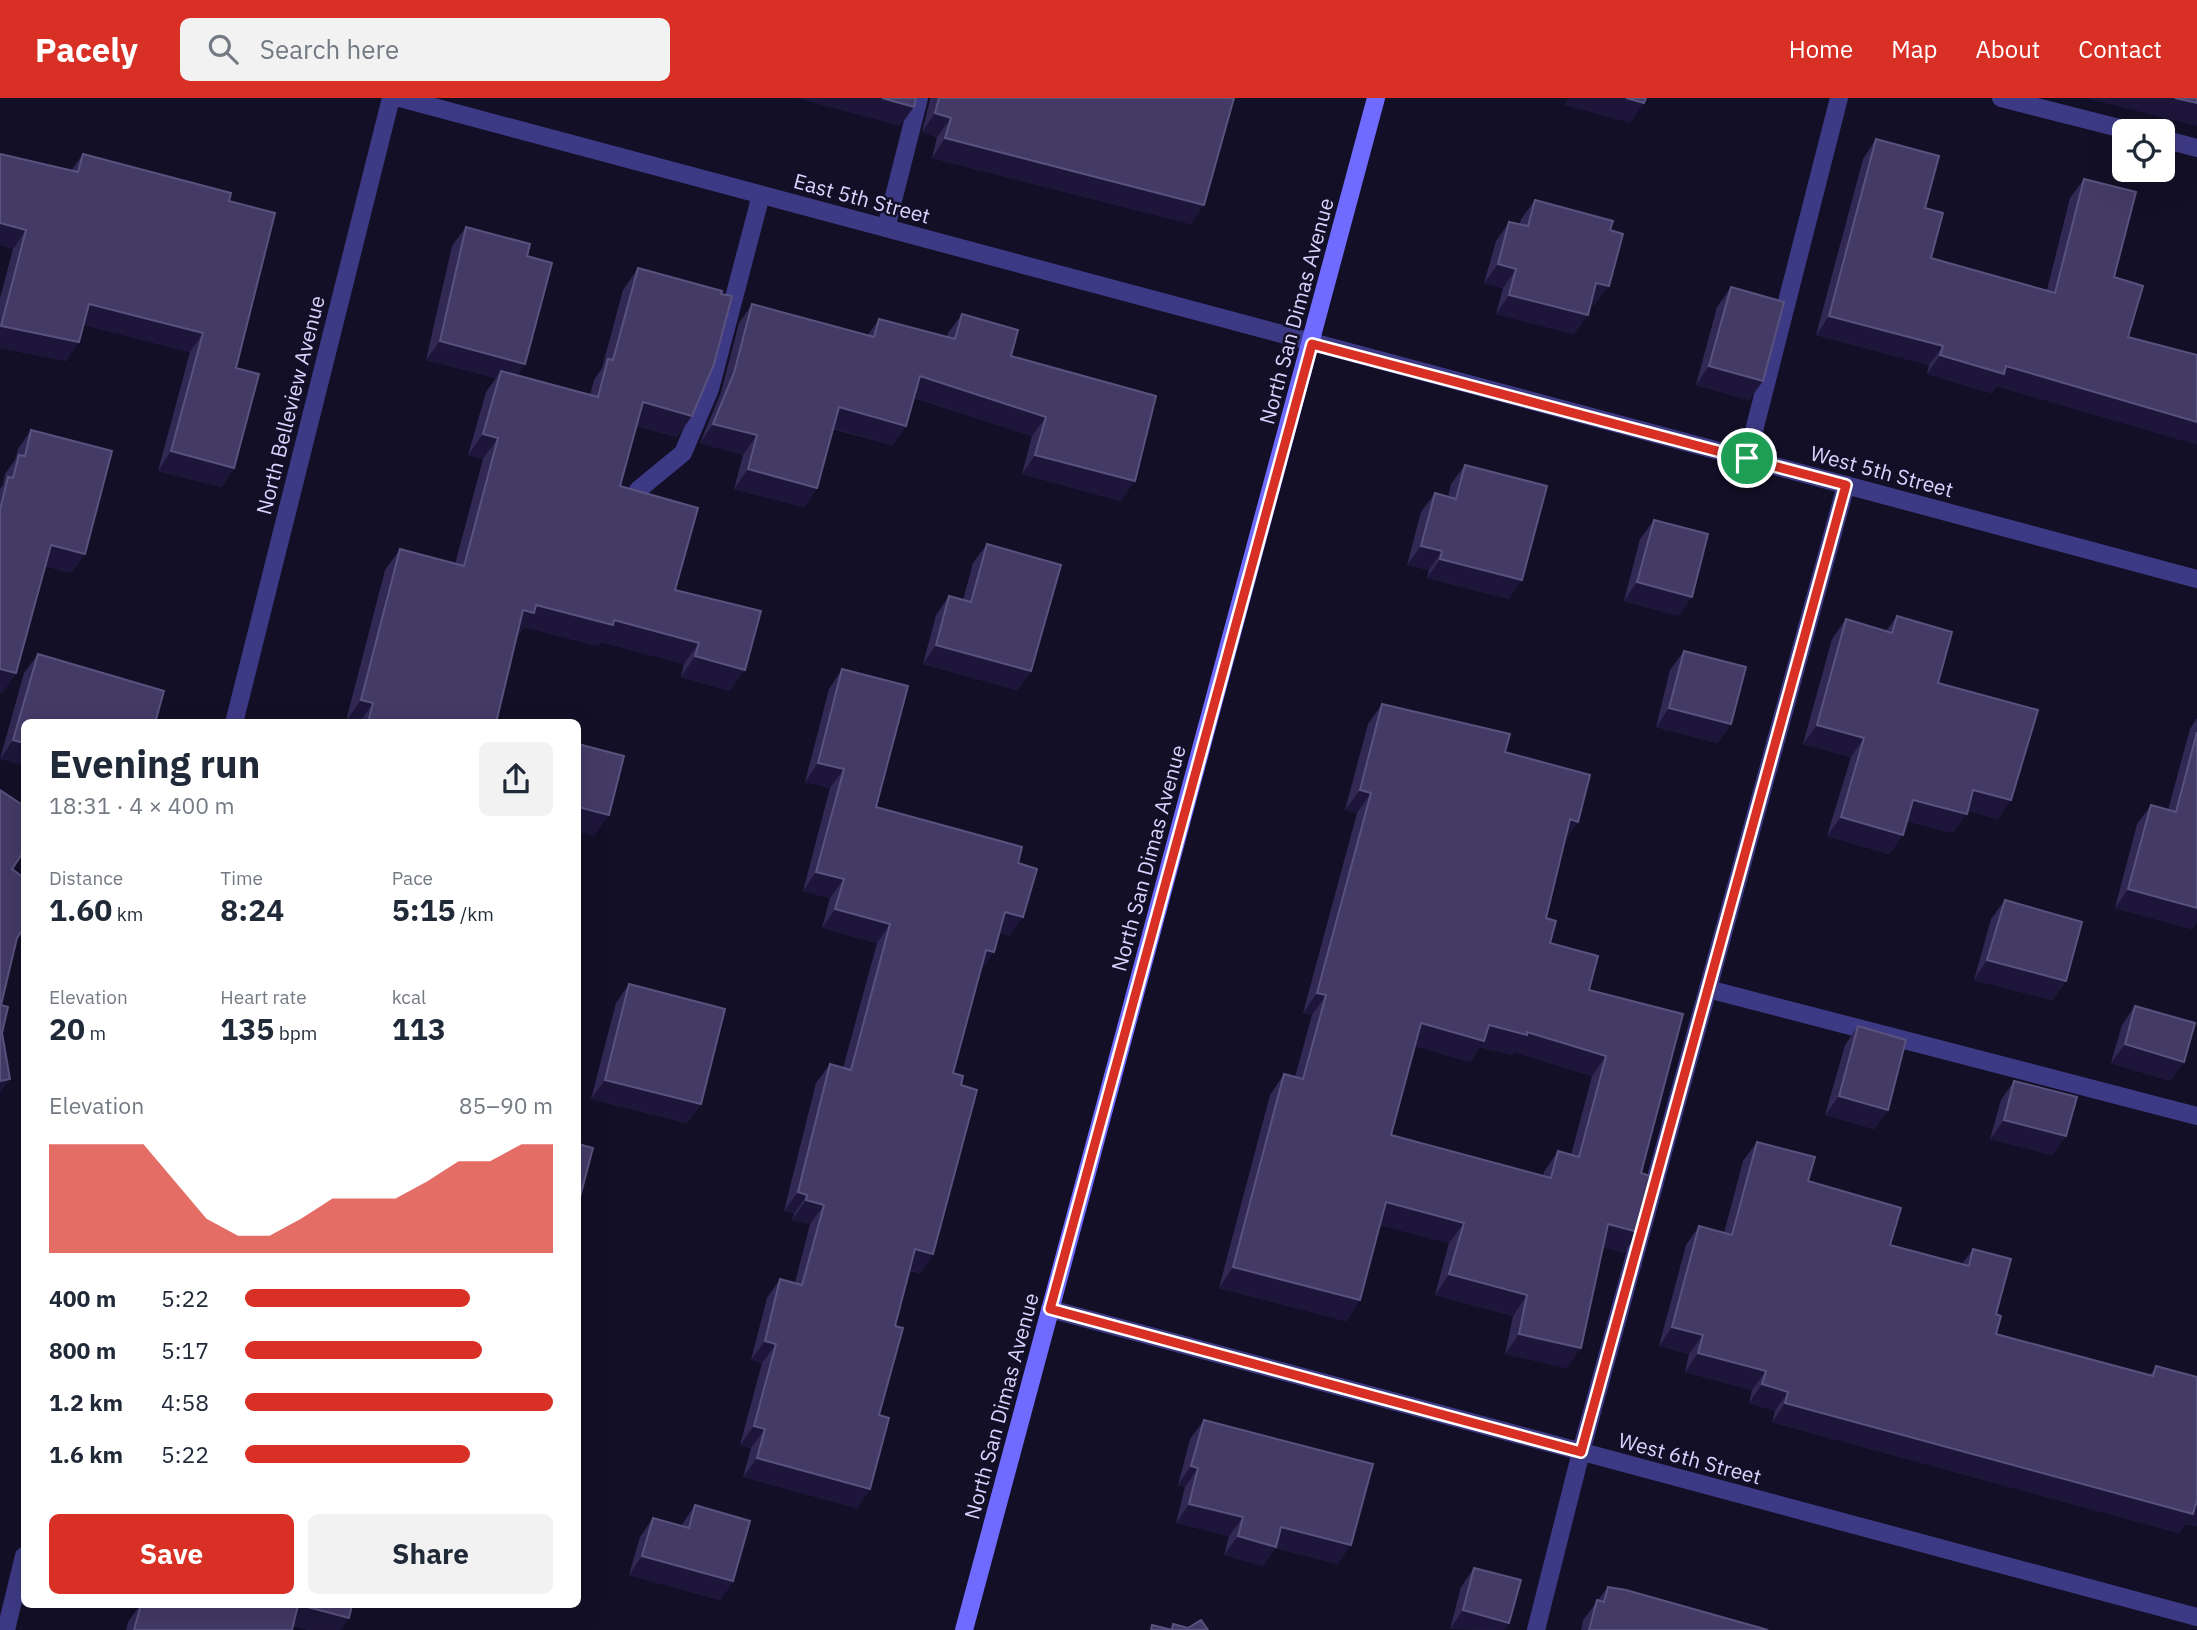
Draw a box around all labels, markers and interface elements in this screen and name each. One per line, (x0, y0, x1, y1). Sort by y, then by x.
search box (180, 18, 670, 81)
text: Pacely (35, 28, 138, 71)
icon: search (204, 30, 242, 68)
text: Search here (260, 32, 399, 66)
text: Home (1789, 33, 1853, 65)
text: Map (1891, 33, 1937, 65)
text: About (1975, 33, 2040, 65)
text: Contact (2078, 33, 2162, 65)
map controls (2112, 119, 2175, 182)
button: locate (2112, 119, 2175, 182)
street label: East 5th Street (791, 166, 933, 230)
street label: North San Dimas Avenue (1252, 195, 1340, 427)
street label: North Belleview Avenue (249, 293, 331, 517)
pin (1717, 428, 1777, 488)
street label: West 5th Street (1807, 438, 1957, 504)
icon: arrive (1728, 439, 1766, 477)
text: Evening run (49, 739, 260, 788)
button: share (479, 742, 553, 816)
street label: North San Dimas Avenue (1104, 742, 1192, 974)
text: 18:31 · 4 × 400 m (49, 790, 235, 820)
text: Distance (49, 866, 123, 890)
text: Time (220, 866, 263, 890)
text: Pace (392, 866, 433, 890)
text: 1.60 (49, 890, 112, 929)
text: 8:24 (220, 890, 284, 929)
text: 5:15 (392, 890, 456, 929)
text: km (112, 902, 143, 926)
text: /km (456, 902, 494, 926)
text: Elevation (49, 985, 128, 1009)
text: Heart rate (220, 985, 307, 1009)
text: kcal (392, 985, 426, 1009)
text: 20 (49, 1009, 85, 1048)
text: 135 (220, 1009, 274, 1048)
text: 113 (392, 1009, 446, 1048)
text: m (85, 1021, 106, 1045)
text: bpm (274, 1021, 317, 1045)
text: Elevation (49, 1090, 144, 1120)
text: 85–90 m (459, 1090, 553, 1120)
text: 400 m (49, 1283, 116, 1313)
text: 5:22 (161, 1283, 209, 1313)
street label: North San Dimas Avenue (957, 1290, 1045, 1522)
text: 800 m (49, 1335, 116, 1365)
text: 5:17 (161, 1335, 209, 1365)
text: 1.2 km (49, 1387, 123, 1417)
text: 4:58 (161, 1387, 209, 1417)
street label: West 6th Street (1615, 1425, 1765, 1491)
text: 1.6 km (49, 1439, 123, 1469)
text: 5:22 (161, 1439, 209, 1469)
button: Save (49, 1514, 294, 1594)
button: Share (308, 1514, 553, 1594)

